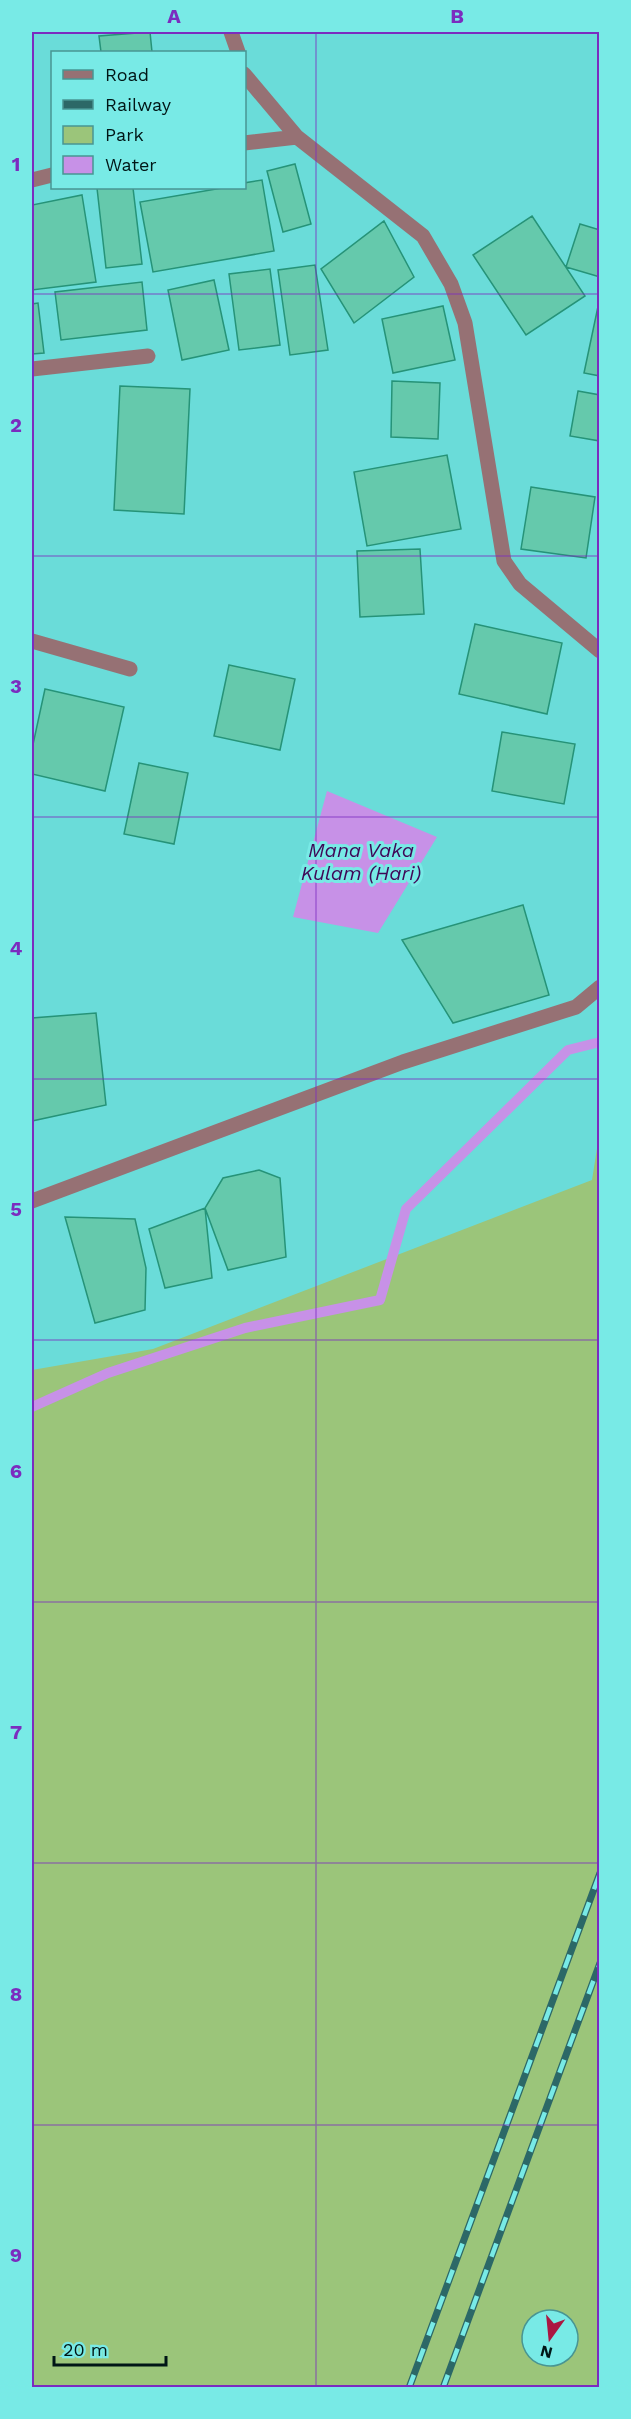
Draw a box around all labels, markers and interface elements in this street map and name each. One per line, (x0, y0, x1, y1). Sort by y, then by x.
text: A (167, 4, 181, 28)
text: B (450, 4, 464, 28)
legend (51, 51, 246, 189)
text: Road (105, 64, 149, 85)
text: Railway (105, 94, 172, 115)
text: Park (105, 124, 144, 145)
text: 1 (12, 152, 20, 176)
text: Water (105, 154, 157, 175)
text: 2 (10, 413, 22, 437)
text: 3 (10, 674, 22, 698)
water label: Mana Vaka Kulam (Hari) (301, 838, 421, 885)
text: 4 (10, 936, 23, 960)
text: 5 (10, 1197, 22, 1221)
text: 6 (10, 1459, 22, 1483)
text: 7 (10, 1720, 22, 1744)
text: 8 (10, 1982, 22, 2006)
text: 9 (10, 2243, 22, 2267)
north arrow (520, 2308, 580, 2368)
scale bar (54, 2329, 166, 2367)
text: 20 m (63, 2339, 108, 2360)
text: N (538, 2341, 554, 2363)

